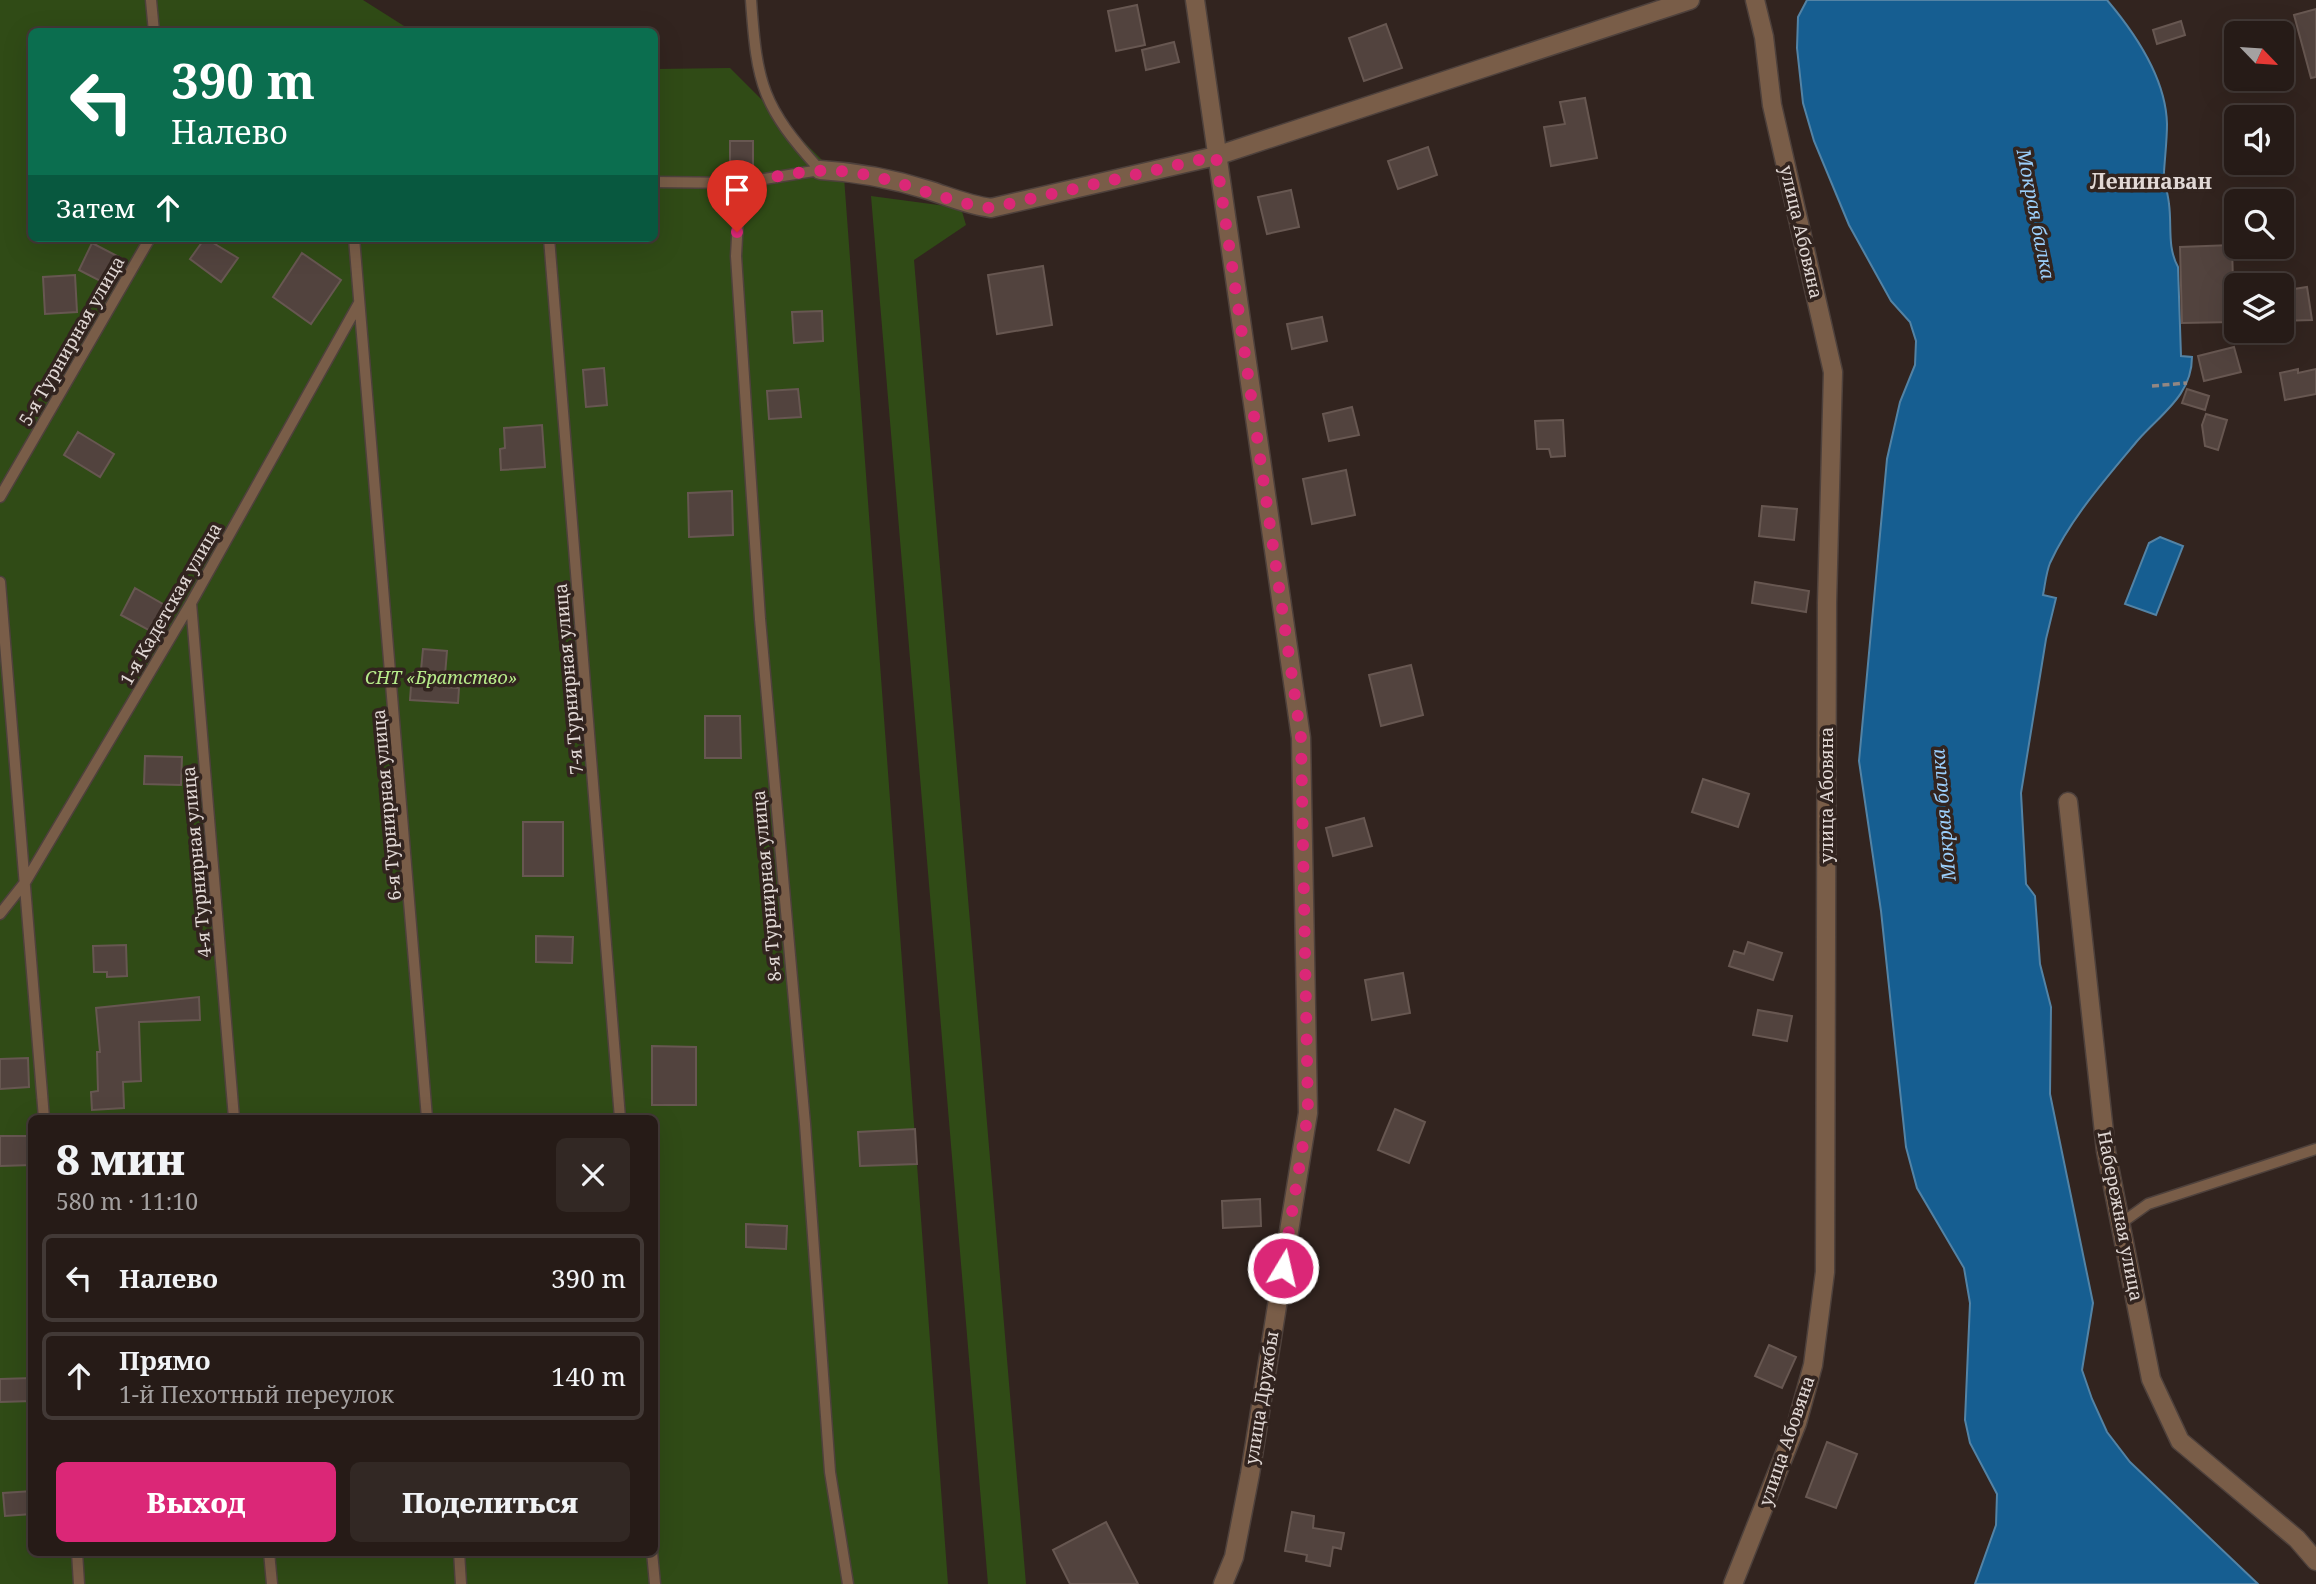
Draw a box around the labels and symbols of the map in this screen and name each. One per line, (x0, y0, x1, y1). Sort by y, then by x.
north arrow (2224, 21, 2294, 91)
water label: Мокрая балка (2010, 145, 2061, 282)
pin (707, 160, 767, 232)
street label: улица Абовяна (1775, 163, 1829, 301)
district label: Ленинаван (2090, 167, 2212, 195)
street label: 5-я Турнирная улица (13, 251, 130, 430)
street label: 1-я Кадетская улица (114, 518, 227, 689)
street label: 7-я Турнирная улица (548, 582, 588, 776)
park label: СНТ «Братство» (365, 665, 517, 689)
street label: 6-я Турнирная улица (366, 708, 406, 902)
street label: улица Абовяна (1814, 727, 1838, 863)
water label: Мокрая балка (1924, 748, 1962, 883)
street label: 4-я Турнирная улица (176, 765, 216, 959)
street label: 8-я Турнирная улица (746, 789, 786, 983)
street label: Набережная улица (2093, 1129, 2149, 1303)
position arrow (1246, 1231, 1320, 1305)
street label: улица Дружбы (1239, 1329, 1283, 1466)
street label: улица Абовяна (1753, 1372, 1820, 1509)

